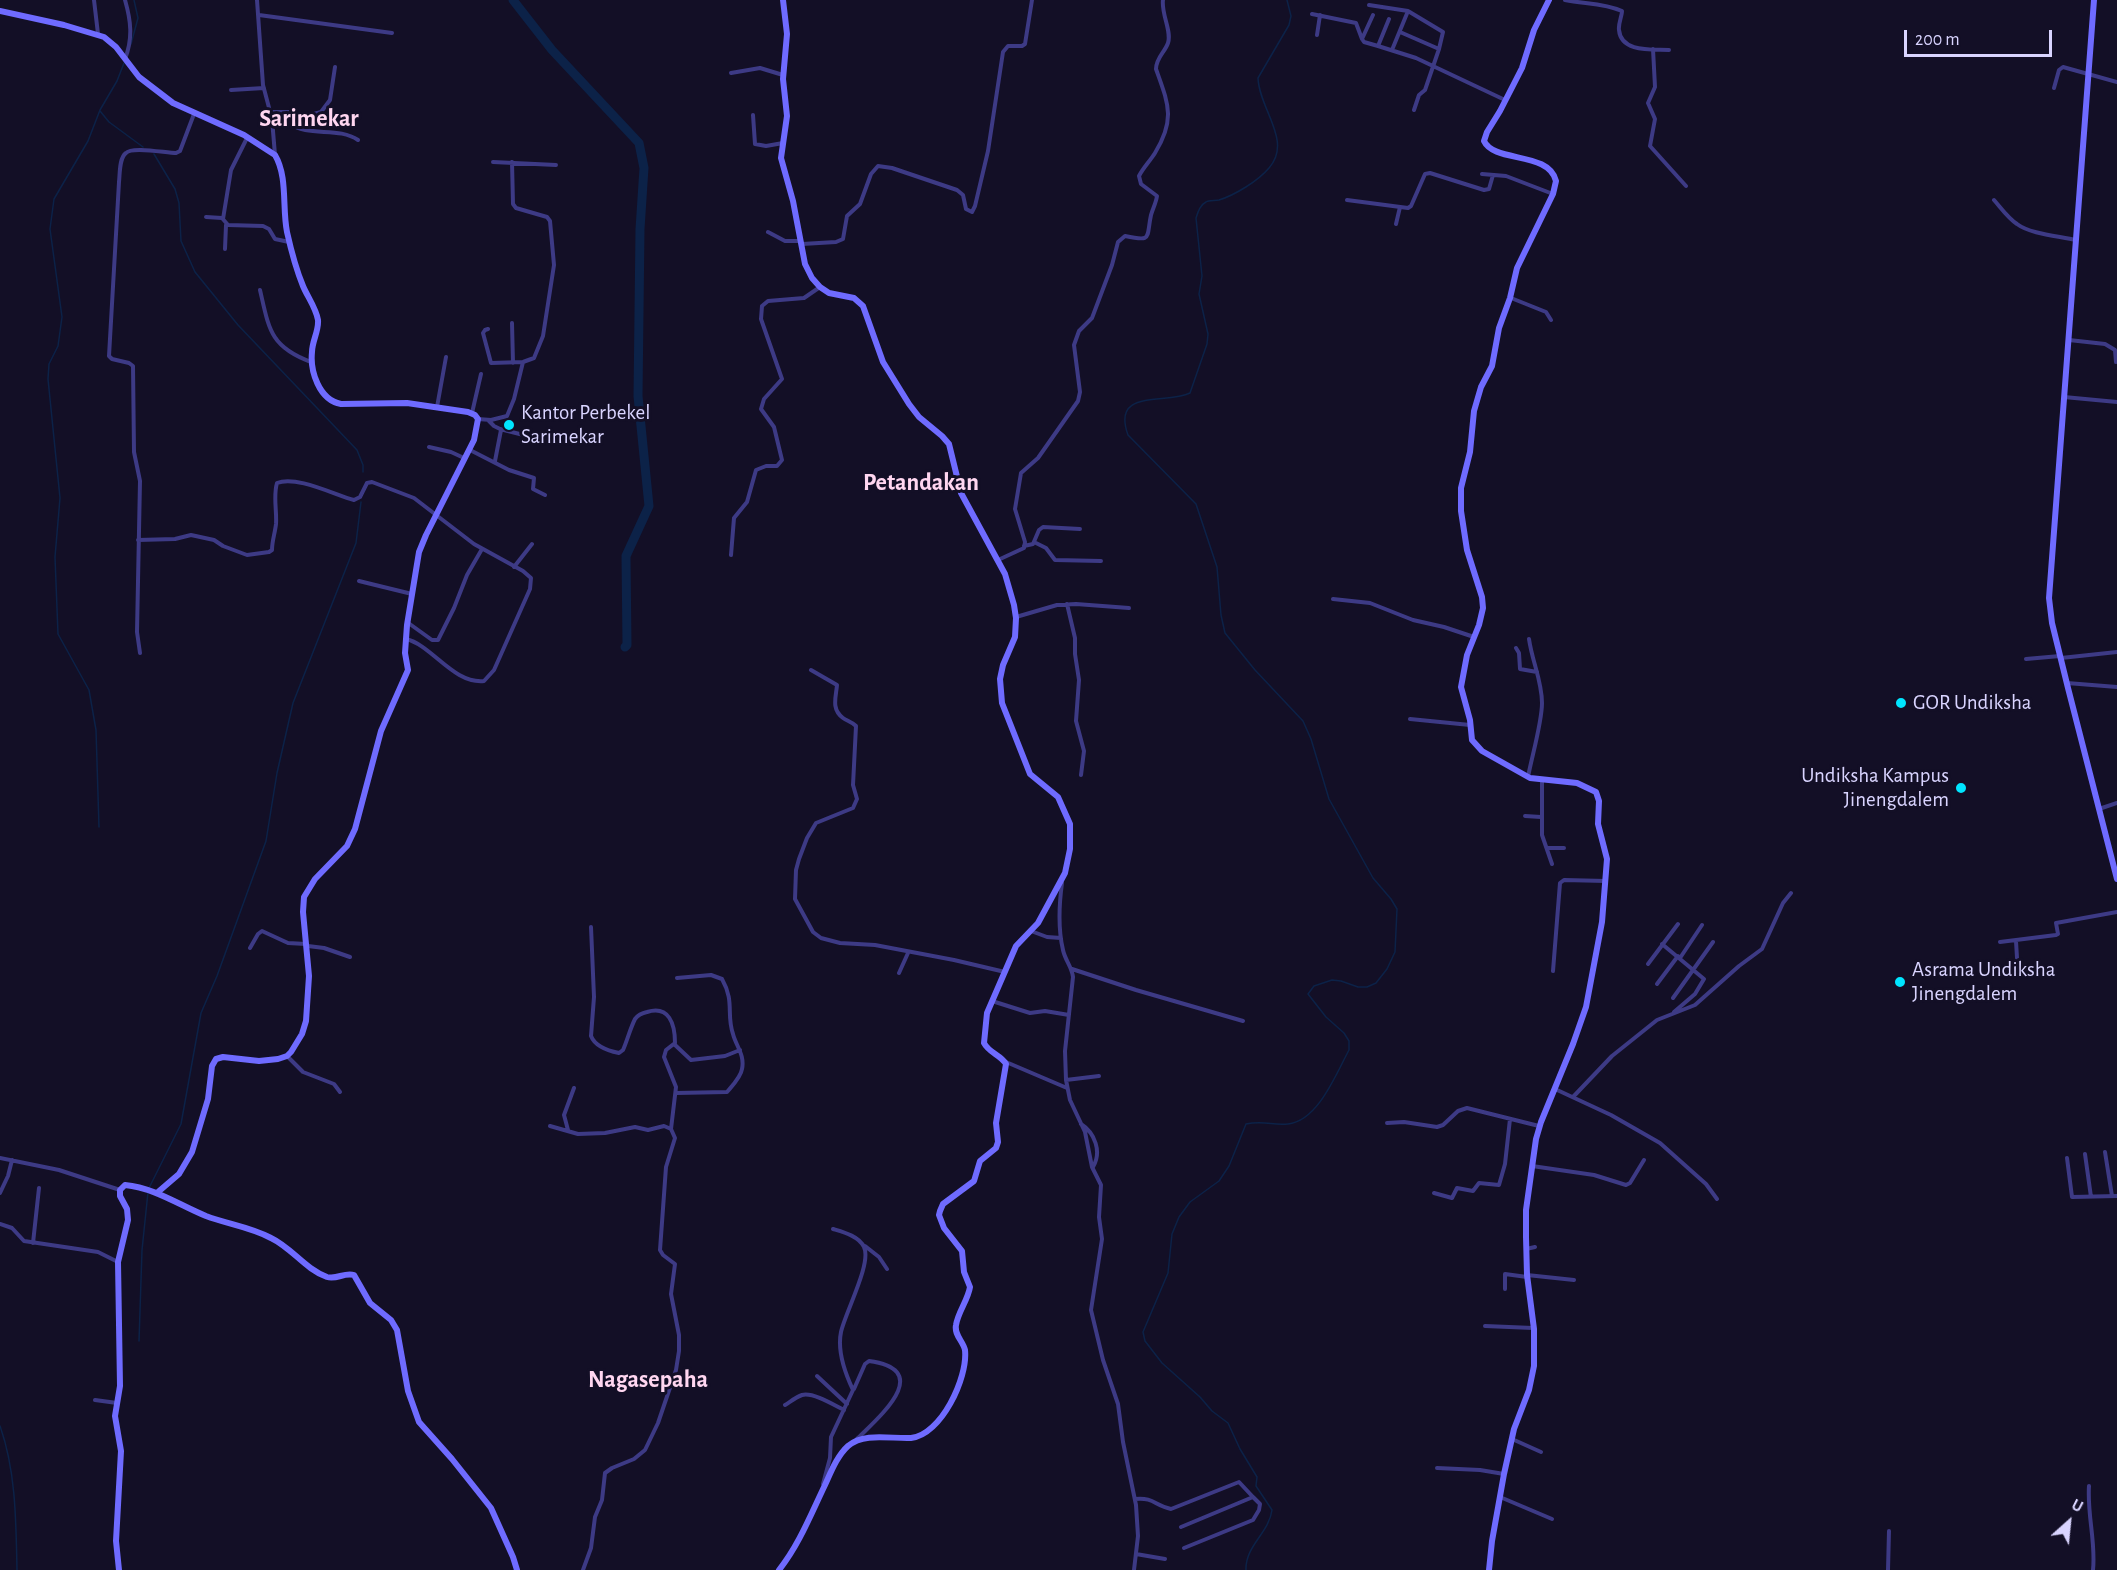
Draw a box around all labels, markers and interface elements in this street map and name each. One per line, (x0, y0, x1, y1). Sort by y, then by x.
scale bar (1907, 18, 2056, 56)
text: 200 m (1915, 31, 1960, 49)
district label: Sarimekar (259, 105, 359, 133)
place label: Kantor Perbekel Sarimekar (521, 400, 650, 450)
marker: Kantor Perbekel Sarimekar (502, 418, 516, 432)
district label: Petandakan (863, 469, 979, 497)
place label: GOR Undiksha (1913, 690, 2032, 716)
marker: GOR Undiksha (1894, 696, 1908, 710)
place label: Undiksha Kampus Jinengdalem (1801, 763, 1949, 813)
marker: Undiksha Kampus Jinengdalem (1954, 781, 1968, 795)
place label: Asrama Undiksha Jinengdalem (1912, 957, 2055, 1007)
marker: Asrama Undiksha Jinengdalem (1893, 975, 1907, 989)
district label: Nagasepaha (588, 1366, 708, 1394)
north arrow (2039, 1492, 2099, 1552)
text: U (2069, 1497, 2085, 1515)

